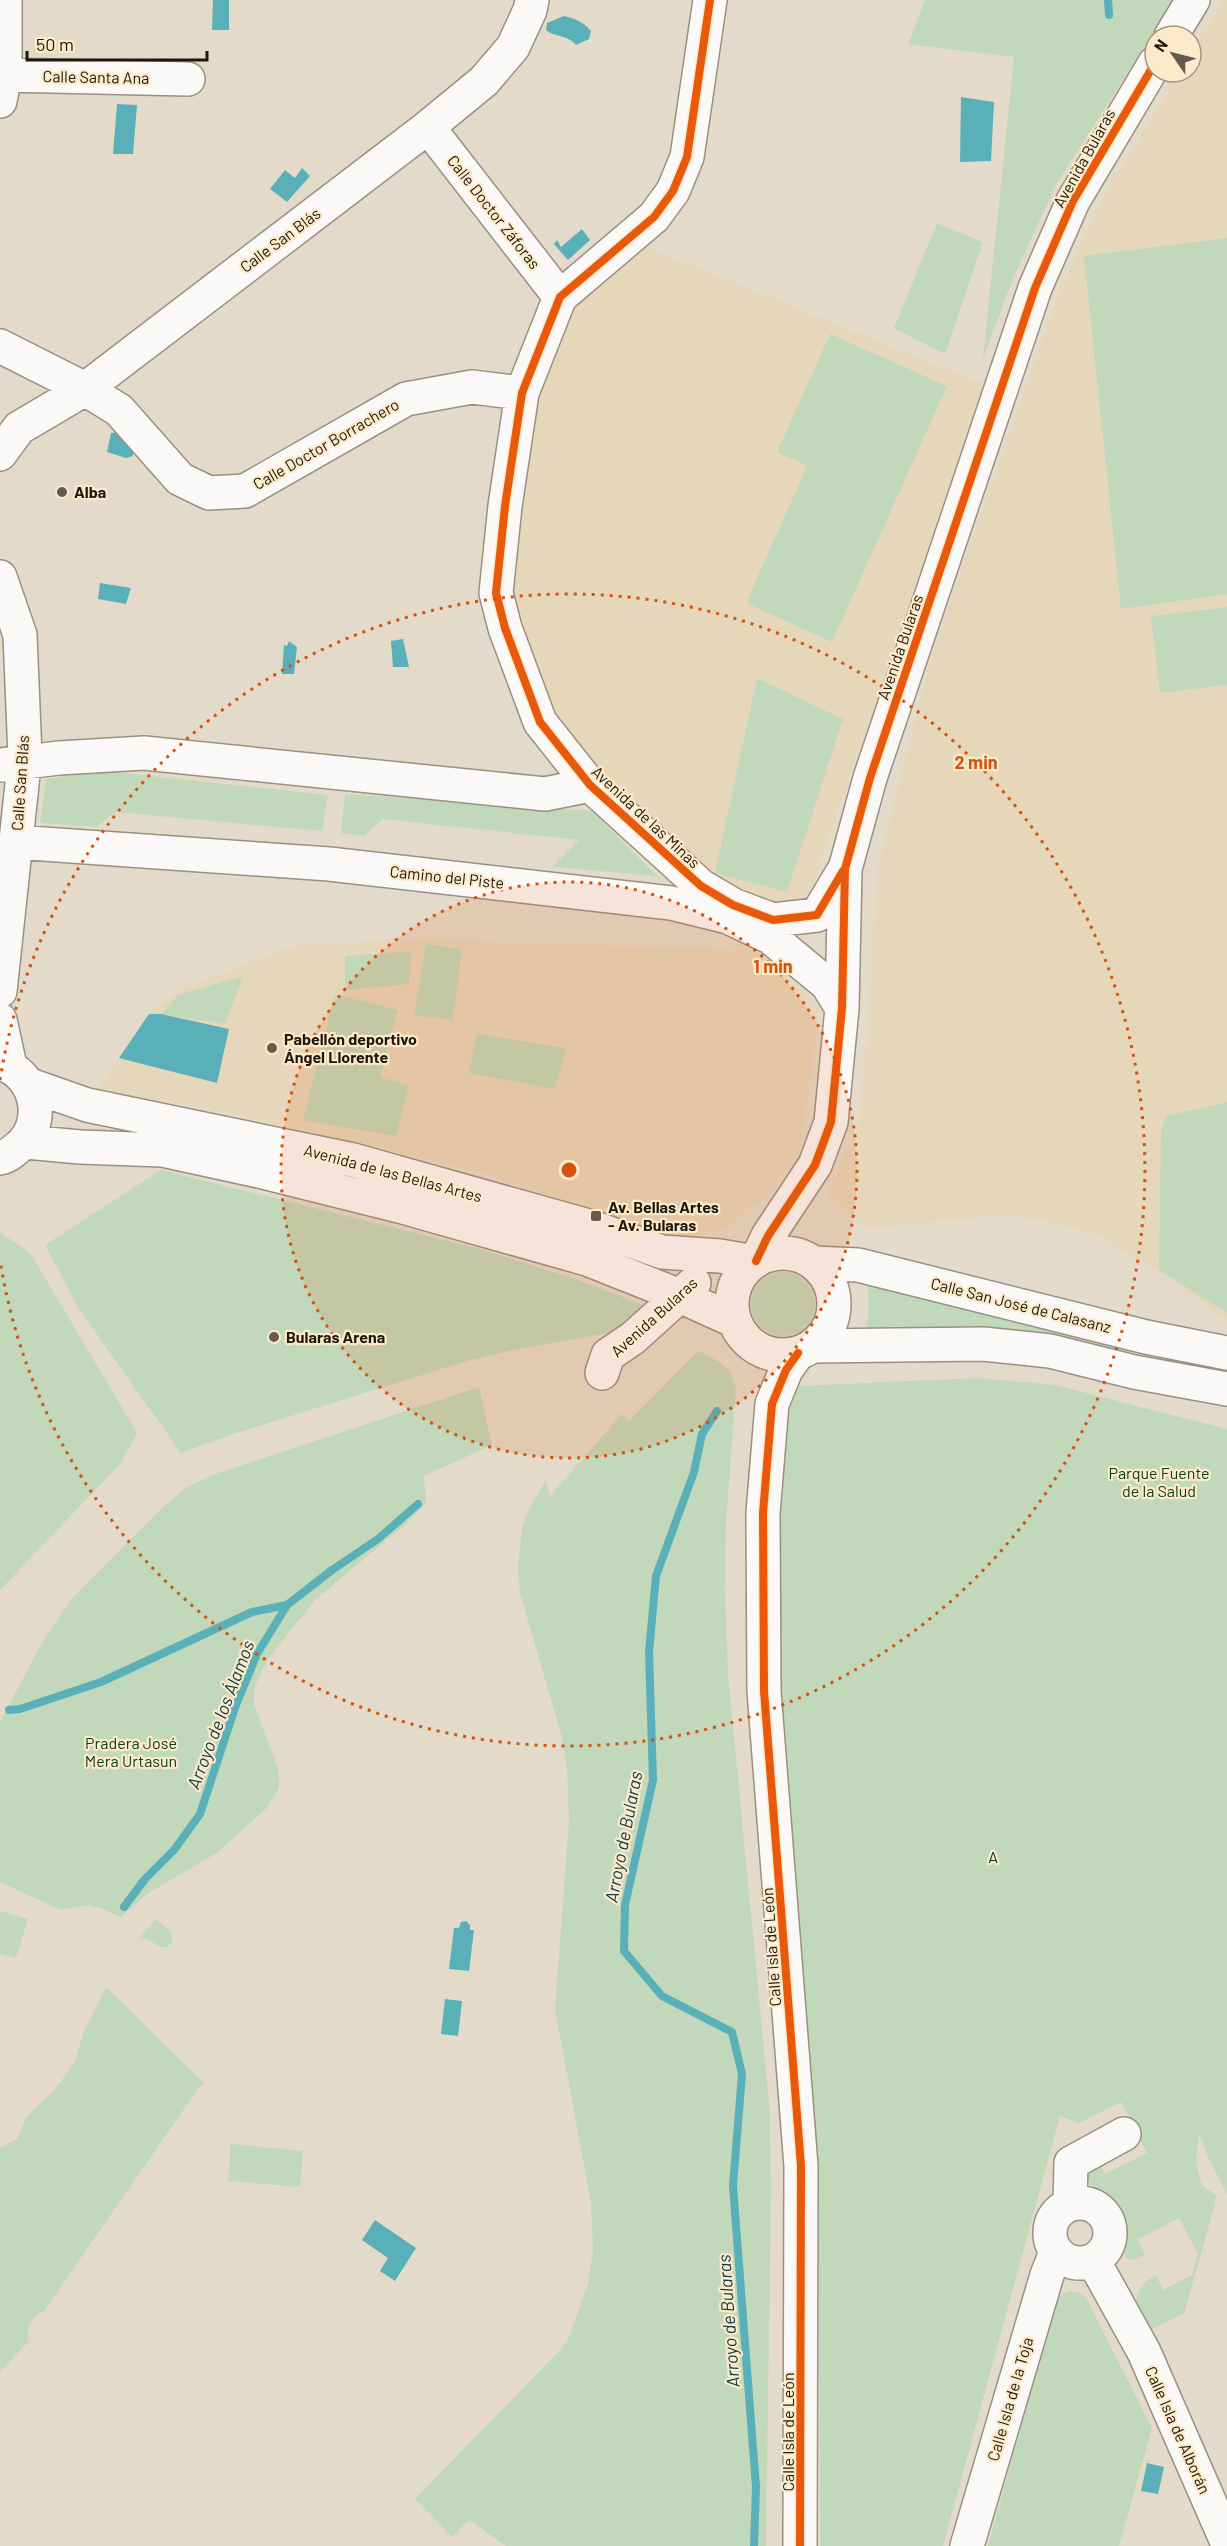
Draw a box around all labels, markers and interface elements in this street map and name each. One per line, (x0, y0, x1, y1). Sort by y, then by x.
scale bar (27, 24, 207, 62)
north arrow (1143, 24, 1203, 84)
text: 50 m (36, 33, 74, 55)
text: N (1149, 35, 1171, 55)
street label: Calle Santa Ana (42, 66, 150, 87)
street label: Avenida Bularas (1049, 105, 1118, 210)
street label: Calle Doctor Záforas (444, 151, 545, 272)
street label: Calle San Blás (236, 203, 324, 276)
street label: Calle Doctor Borrachero (249, 394, 402, 493)
place label: Alba (74, 482, 106, 501)
marker: Alba (55, 485, 69, 499)
street label: Avenida Bularas (873, 592, 926, 702)
street label: Calle San Blás (7, 735, 32, 831)
text: 2 min (954, 751, 998, 773)
street label: Avenida de las Minas (588, 762, 704, 872)
street label: Camino del Piste (389, 861, 505, 892)
text: 1 min (753, 955, 793, 977)
place label: Pabellón deportivo Ángel Llorente (284, 1029, 417, 1066)
marker: Pabellón deportivo Ángel Llorente (265, 1041, 279, 1055)
street label: Avenida de las Bellas Artes (302, 1140, 484, 1205)
centre of rings (559, 1160, 579, 1180)
place label: Av. Bellas Artes - Av. Bularas (608, 1197, 719, 1234)
marker: Av. Bellas Artes - Av. Bularas (589, 1209, 603, 1223)
street label: Avenida Bularas (606, 1273, 701, 1360)
street label: Calle San José de Calasanz (929, 1273, 1113, 1336)
place label: Bularas Arena (286, 1327, 385, 1346)
marker: Bularas Arena (267, 1330, 281, 1344)
park label: Parque Fuente de la Salud (1108, 1463, 1210, 1500)
water label: Arroyo de los Álamos (182, 1637, 259, 1792)
park label: Pradera José Mera Urtasun (85, 1733, 177, 1770)
water label: Arroyo de Bularas (600, 1769, 647, 1904)
park label: A (988, 1847, 998, 1866)
street label: Calle Isla de León (757, 1887, 784, 2007)
water label: Arroyo de Bularas (712, 2254, 744, 2388)
street label: Calle Isla de la Toja (983, 2335, 1036, 2463)
street label: Calle Isla de Alborán (1142, 2363, 1215, 2496)
street label: Calle Isla de León (778, 2372, 797, 2492)

